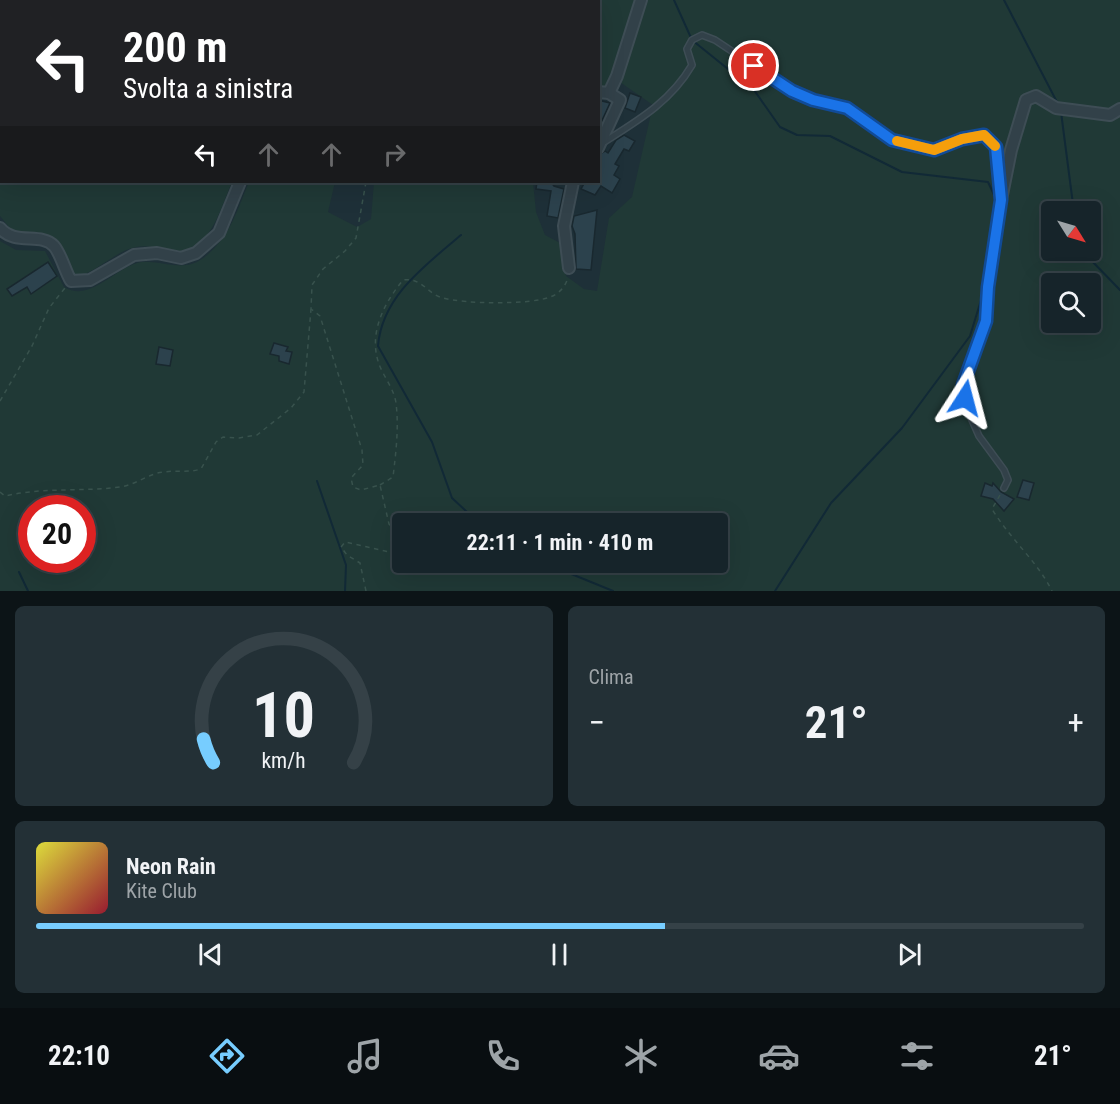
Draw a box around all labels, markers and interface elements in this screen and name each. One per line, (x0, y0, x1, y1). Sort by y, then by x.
text: 200 m (123, 23, 228, 72)
icon: left (24, 24, 102, 102)
pin (728, 40, 779, 91)
icon: arrive (737, 49, 770, 82)
text: Svolta a sinistra (123, 73, 293, 105)
icon: left (189, 138, 222, 171)
icon: ahead (252, 138, 285, 171)
icon: ahead (315, 138, 348, 171)
icon: right (378, 138, 411, 171)
north arrow (1041, 201, 1101, 261)
map controls (1041, 201, 1101, 333)
button: search (1041, 273, 1101, 333)
position arrow (933, 366, 997, 430)
speed limit sign: 20 (18, 495, 96, 573)
text: 22:11 · 1 min · 410 m (467, 530, 653, 555)
text: Clima (589, 665, 634, 689)
text: 10 (252, 679, 315, 752)
text: 21° (805, 696, 868, 749)
text: − (589, 703, 605, 742)
text: + (1068, 703, 1084, 742)
text: km/h (262, 748, 306, 773)
text: Neon Rain (126, 854, 216, 879)
text: Kite Club (126, 879, 197, 903)
icon: previous (194, 938, 227, 971)
icon: pause (543, 938, 576, 971)
icon: next (893, 938, 926, 971)
icon: directions (206, 1035, 248, 1077)
icon: music (344, 1035, 386, 1077)
icon: phone (482, 1035, 524, 1077)
icon: climate (620, 1035, 662, 1077)
icon: car (758, 1035, 800, 1077)
icon: filters (896, 1035, 938, 1077)
text: 22:10 (48, 1040, 110, 1072)
text: 21° (1034, 1040, 1072, 1072)

